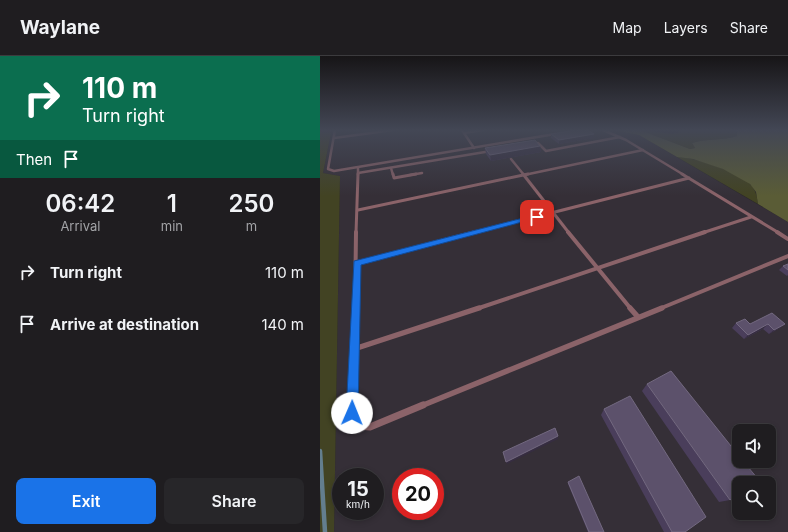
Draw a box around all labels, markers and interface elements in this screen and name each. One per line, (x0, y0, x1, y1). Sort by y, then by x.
text: Waylane (20, 16, 100, 39)
text: Map (613, 19, 642, 36)
text: Layers (664, 19, 708, 36)
text: Share (730, 19, 768, 36)
text: 110 m (82, 71, 157, 105)
icon: right (16, 72, 68, 124)
text: Turn right (82, 105, 165, 126)
icon: arrive (60, 148, 82, 170)
text: Then (16, 150, 52, 169)
text: 06:42 (46, 189, 115, 218)
text: 1 (167, 189, 177, 218)
text: 250 (229, 189, 274, 218)
pin (520, 200, 554, 234)
icon: arrive (526, 206, 548, 228)
text: Arrival (60, 218, 100, 234)
text: min (161, 218, 183, 234)
text: m (246, 218, 257, 234)
icon: right (16, 261, 38, 283)
text: Turn right (50, 263, 122, 282)
text: 110 m (265, 263, 304, 282)
icon: arrive (16, 313, 38, 335)
text: Arrive at destination (50, 315, 199, 334)
text: 140 m (261, 315, 304, 334)
position arrow (331, 392, 373, 434)
map controls (732, 424, 776, 520)
button: sound (732, 424, 776, 468)
speed limit sign: 20 (392, 468, 444, 520)
button: search (732, 476, 776, 520)
text: 15 (347, 477, 369, 501)
button: Exit (16, 478, 156, 524)
button: Share (164, 478, 304, 524)
text: km/h (346, 498, 370, 510)

